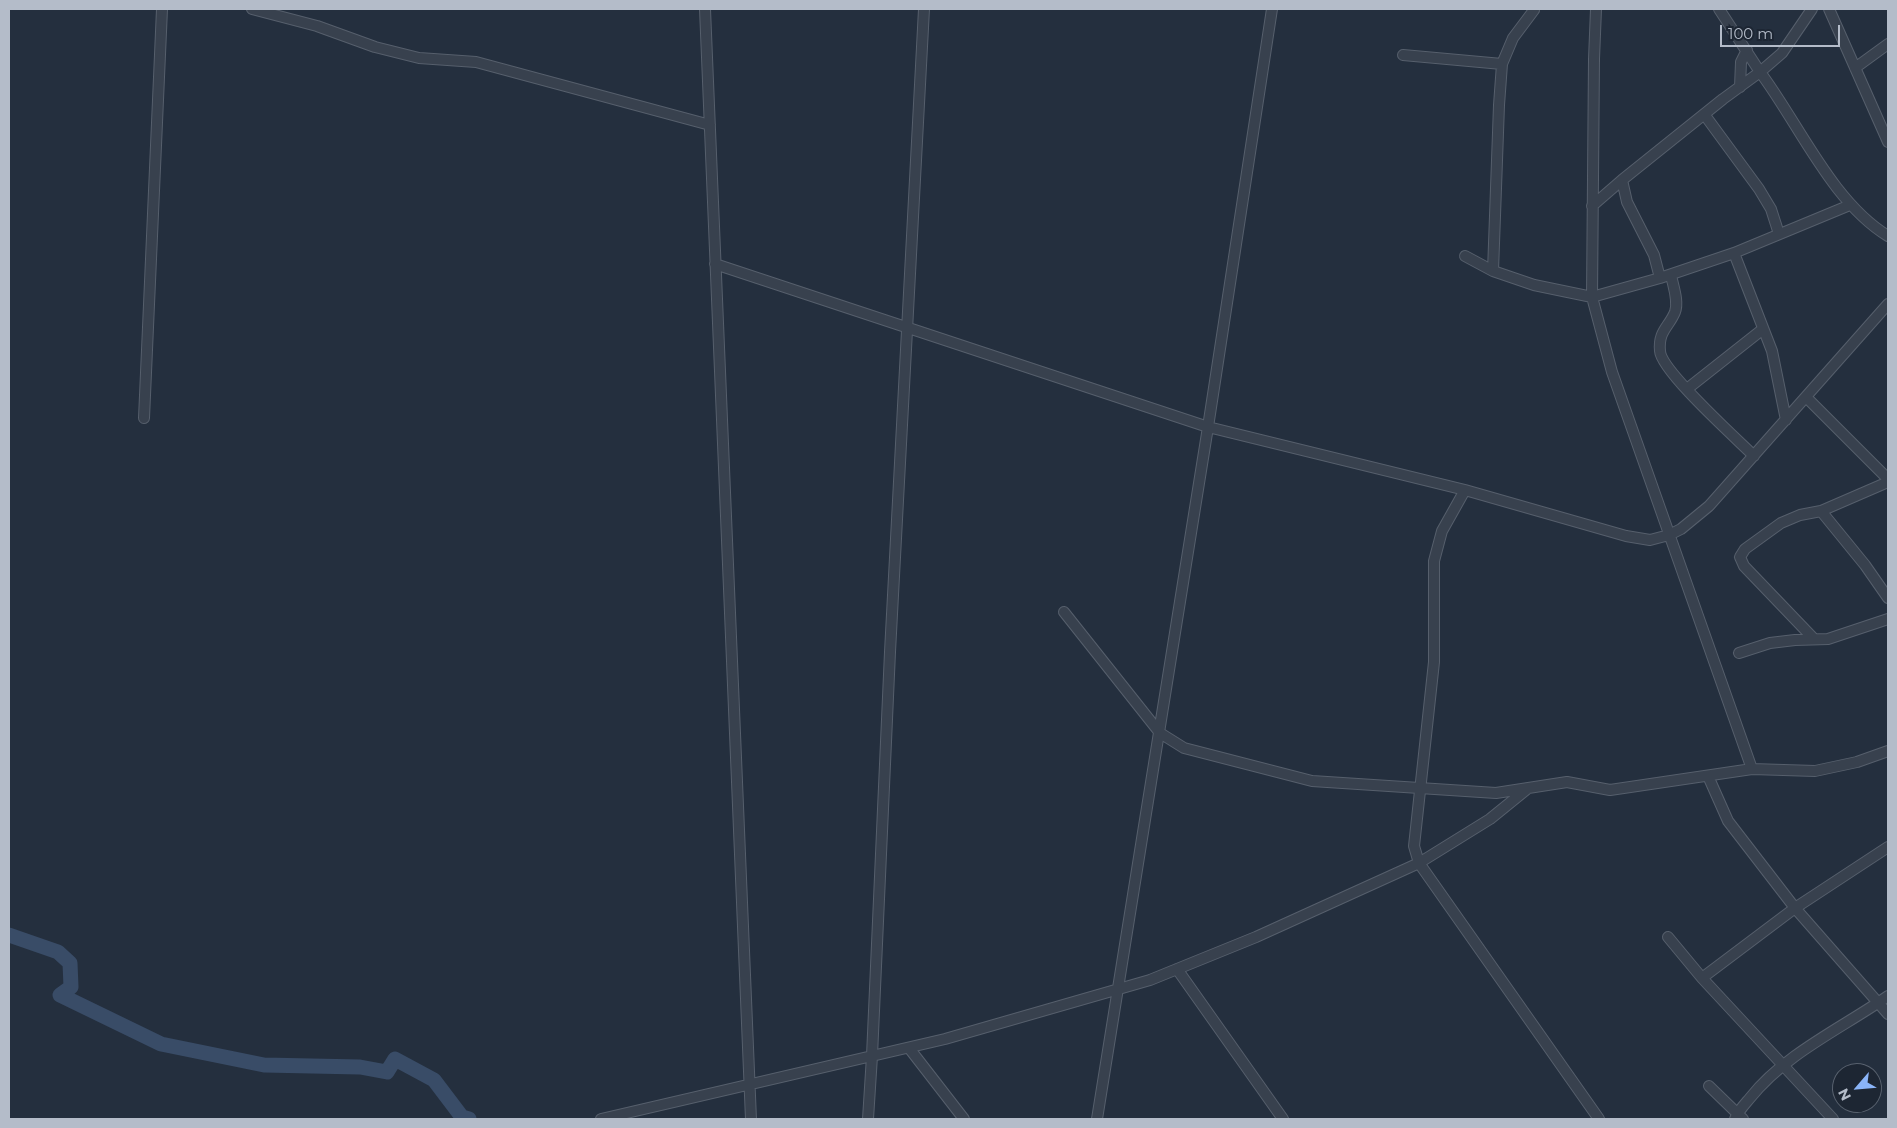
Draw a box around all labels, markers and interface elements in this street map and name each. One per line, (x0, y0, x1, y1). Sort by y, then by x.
scale bar (1722, 15, 1842, 47)
text: 100 m (1728, 24, 1773, 43)
north arrow (1832, 1063, 1882, 1113)
text: N (1834, 1085, 1855, 1103)

